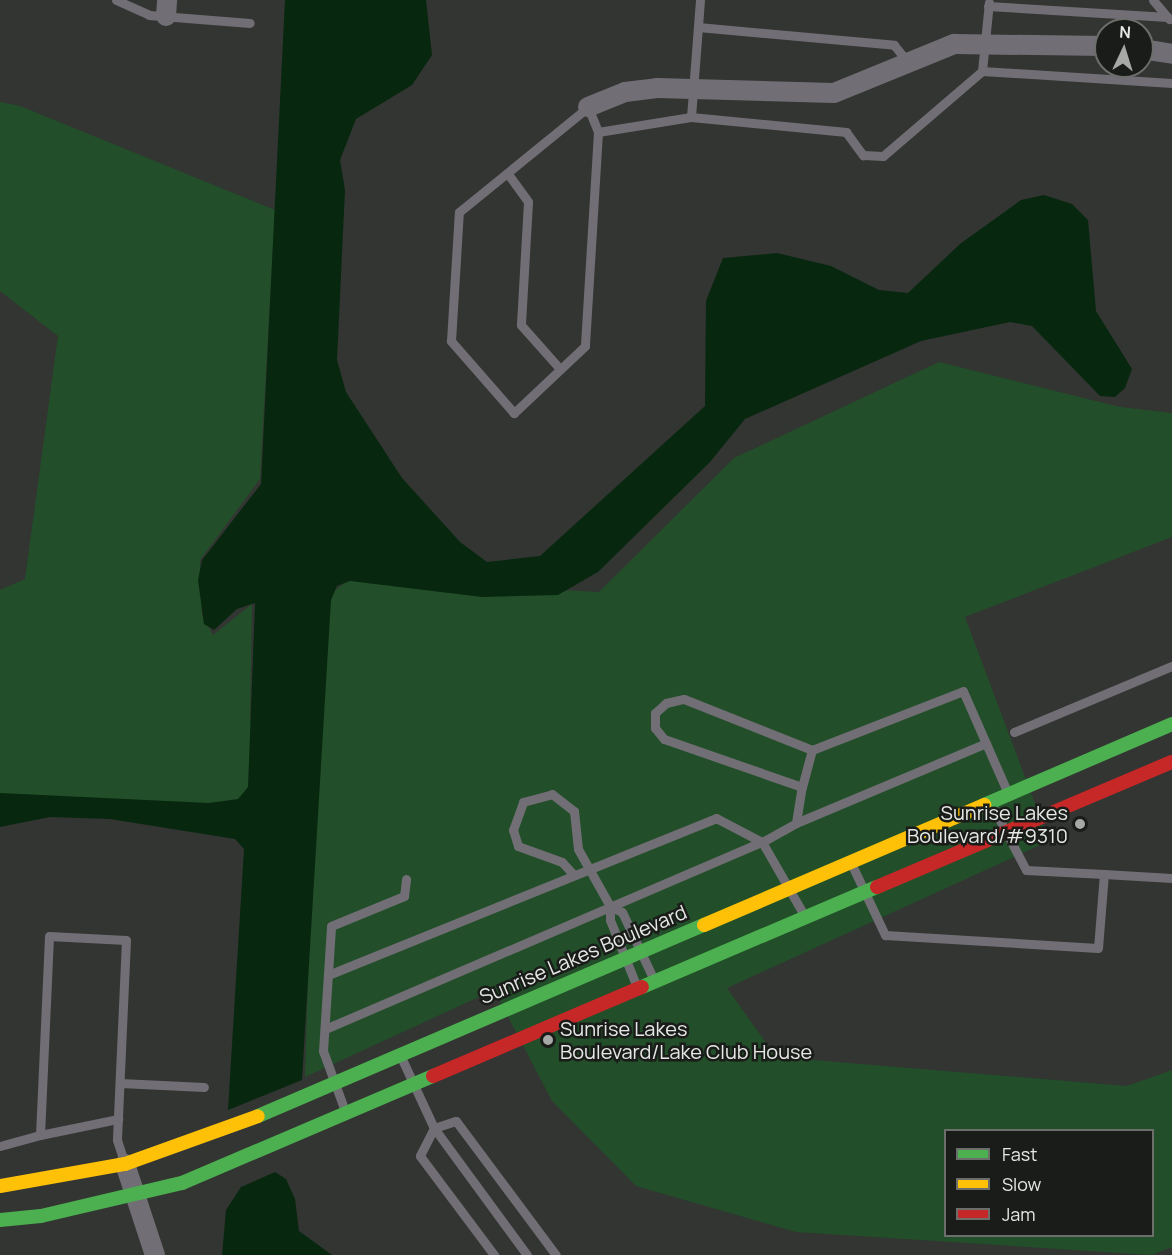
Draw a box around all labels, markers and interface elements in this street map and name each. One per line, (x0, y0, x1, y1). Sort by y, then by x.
north arrow (1094, 18, 1154, 78)
text: N (1119, 21, 1132, 43)
place label: Sunrise Lakes Boulevard/#9310 (907, 801, 1068, 848)
marker: Sunrise Lakes Boulevard/#9310 (1073, 817, 1087, 831)
street label: Sunrise Lakes Boulevard (476, 899, 690, 1009)
place label: Sunrise Lakes Boulevard/Lake Club House (560, 1016, 812, 1063)
marker: Sunrise Lakes Boulevard/Lake Club House (541, 1033, 555, 1047)
legend (944, 1129, 1154, 1237)
text: Fast (1002, 1142, 1037, 1166)
text: Slow (1002, 1172, 1041, 1196)
text: Jam (1002, 1202, 1036, 1226)

